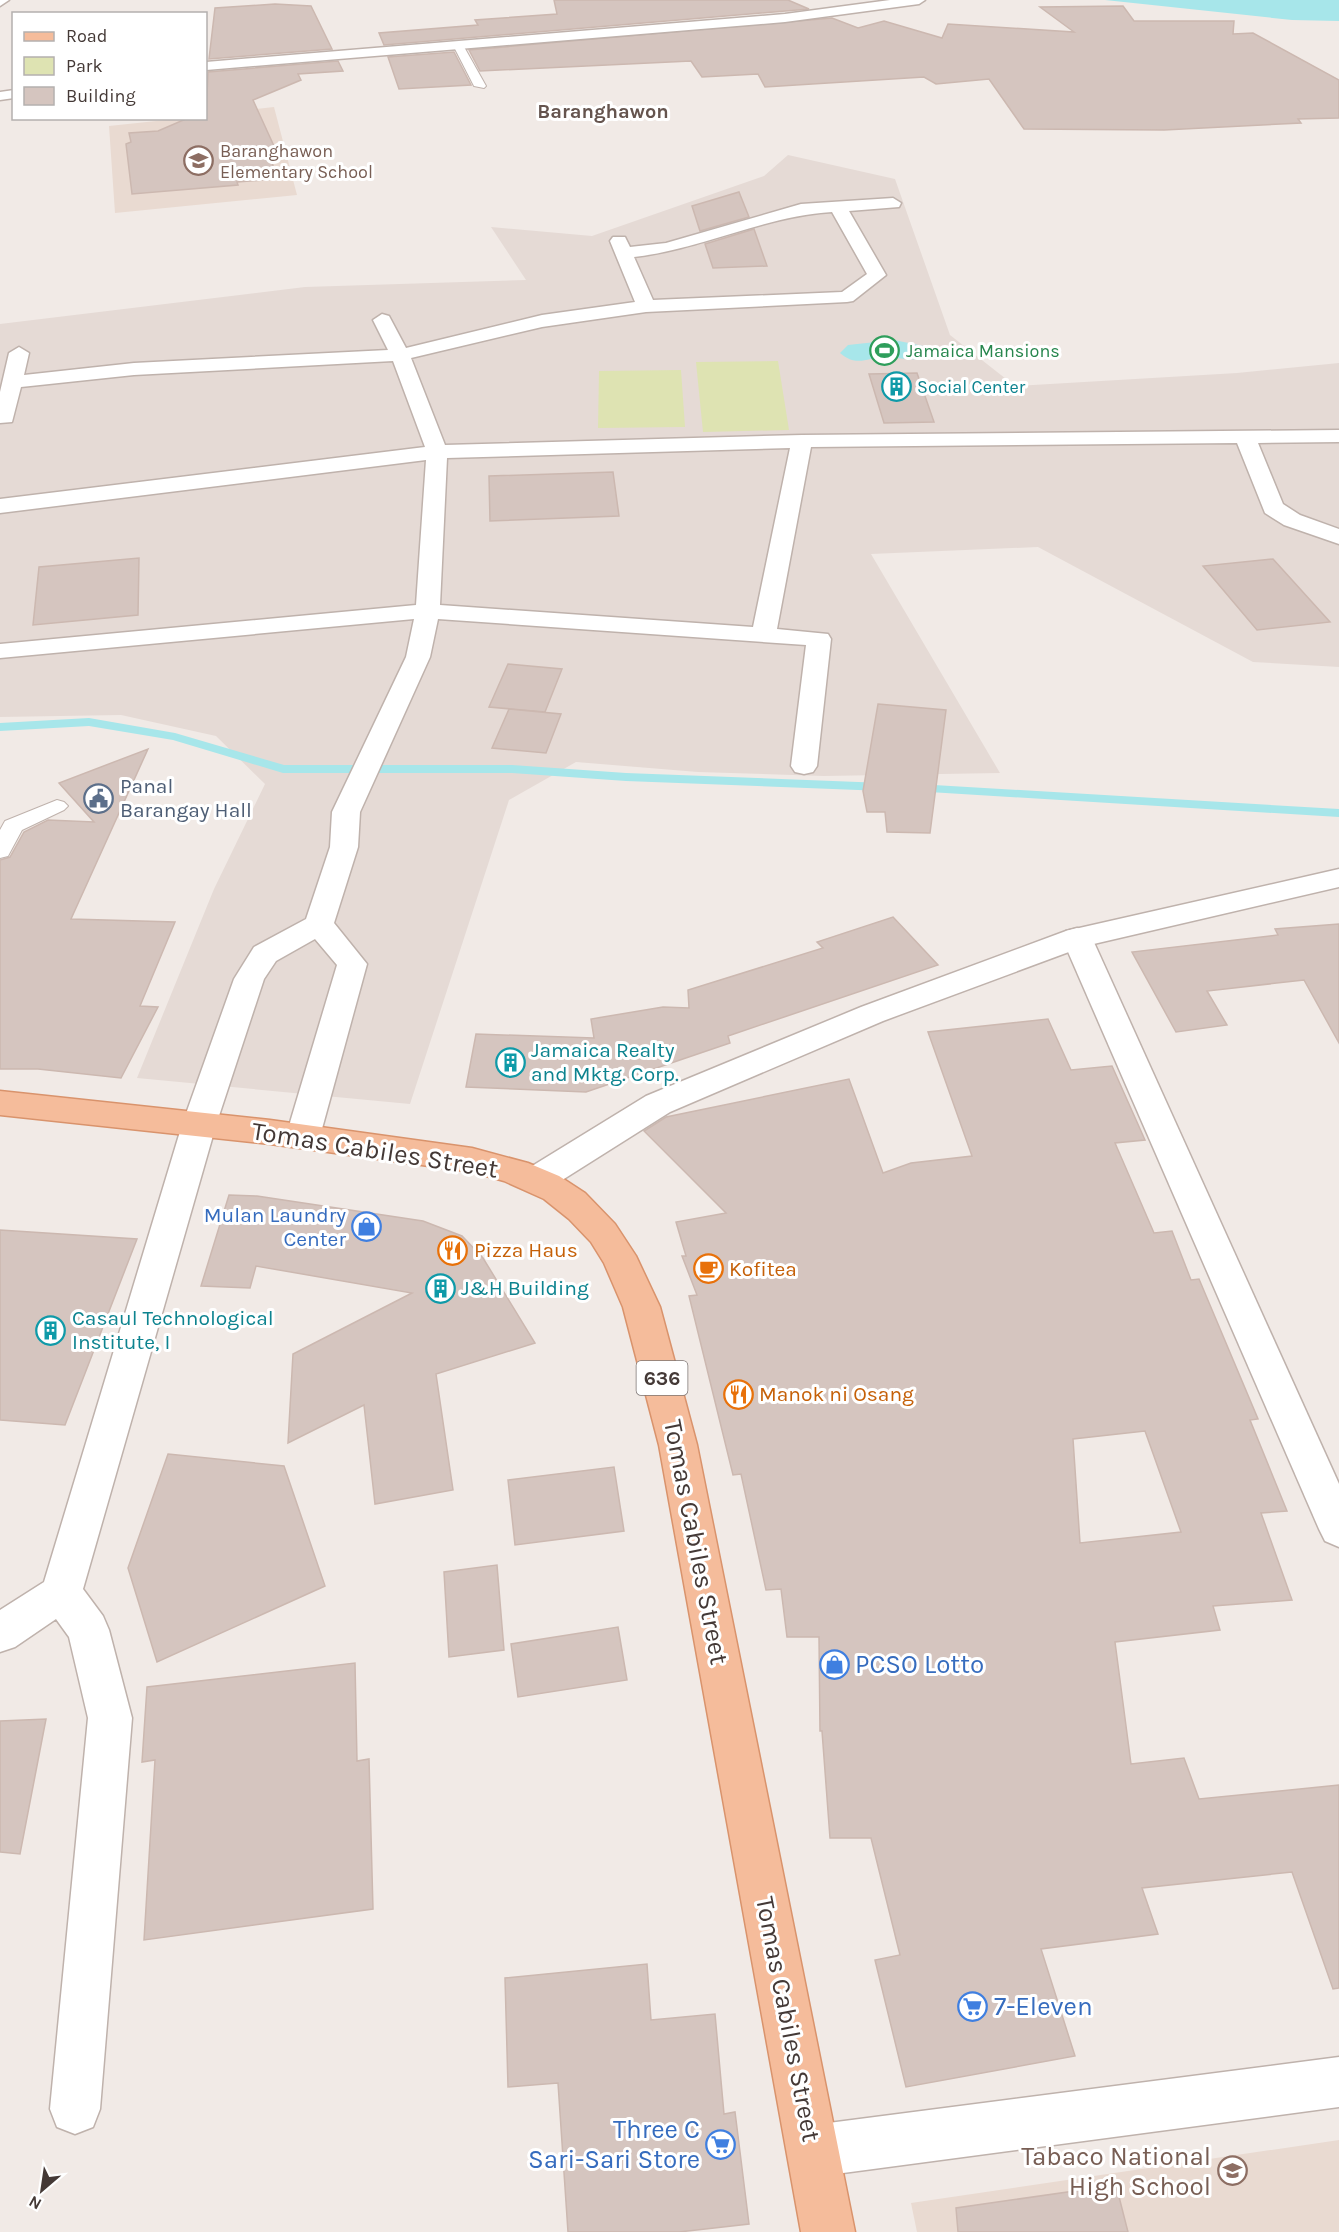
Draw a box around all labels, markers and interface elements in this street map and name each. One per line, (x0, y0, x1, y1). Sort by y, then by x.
legend (12, 12, 207, 120)
text: Road (66, 25, 107, 47)
text: Park (66, 55, 103, 77)
text: Building (66, 85, 136, 107)
district label: Baranghawon (537, 100, 669, 123)
place label: Baranghawon Elementary School (220, 140, 373, 183)
school or university icon: Baranghawon Elementary School (183, 145, 215, 177)
sports icon: Jamaica Mansions (869, 335, 901, 367)
place label: Jamaica Mansions (906, 340, 1060, 362)
building icon: Social Center (880, 371, 912, 403)
place label: Social Center (917, 376, 1026, 398)
place label: Panal Barangay Hall (120, 774, 252, 822)
public building icon: Panal Barangay Hall (83, 782, 115, 814)
place label: Jamaica Realty and Mktg. Corp. (531, 1038, 679, 1086)
building icon: Jamaica Realty and Mktg. Corp. (494, 1046, 526, 1078)
street label: Tomas Cabiles Street (250, 1115, 501, 1185)
place label: Mulan Laundry Center (204, 1203, 346, 1251)
shop icon: Mulan Laundry Center (351, 1211, 383, 1243)
restaurant icon: Pizza Haus (437, 1234, 469, 1266)
place label: Pizza Haus (474, 1238, 578, 1262)
cafe icon: Kofitea (692, 1253, 724, 1285)
place label: Kofitea (729, 1257, 797, 1281)
building icon: J&H Building (424, 1272, 456, 1304)
place label: J&H Building (461, 1276, 589, 1300)
place label: Casaul Technological Institute, I (72, 1306, 274, 1354)
building icon: Casaul Technological Institute, I (35, 1314, 67, 1346)
road number: 636 (636, 1361, 688, 1395)
restaurant icon: Manok ni Osang (722, 1378, 754, 1410)
place label: Manok ni Osang (759, 1382, 914, 1406)
street label: Tomas Cabiles Street (657, 1417, 735, 1667)
shop icon: PCSO Lotto (818, 1648, 850, 1680)
place label: PCSO Lotto (855, 1649, 984, 1680)
street label: Tomas Cabiles Street (749, 1894, 827, 2144)
supermarket icon: 7-Eleven (957, 1990, 989, 2022)
place label: 7-Eleven (994, 1991, 1093, 2022)
place label: Three C Sari-Sari Store (528, 2114, 700, 2175)
supermarket icon: Three C Sari-Sari Store (705, 2128, 737, 2160)
place label: Tabaco National High School (1021, 2141, 1211, 2202)
school or university icon: Tabaco National High School (1216, 2155, 1248, 2187)
north arrow (12, 2160, 72, 2220)
text: N (25, 2192, 45, 2214)

